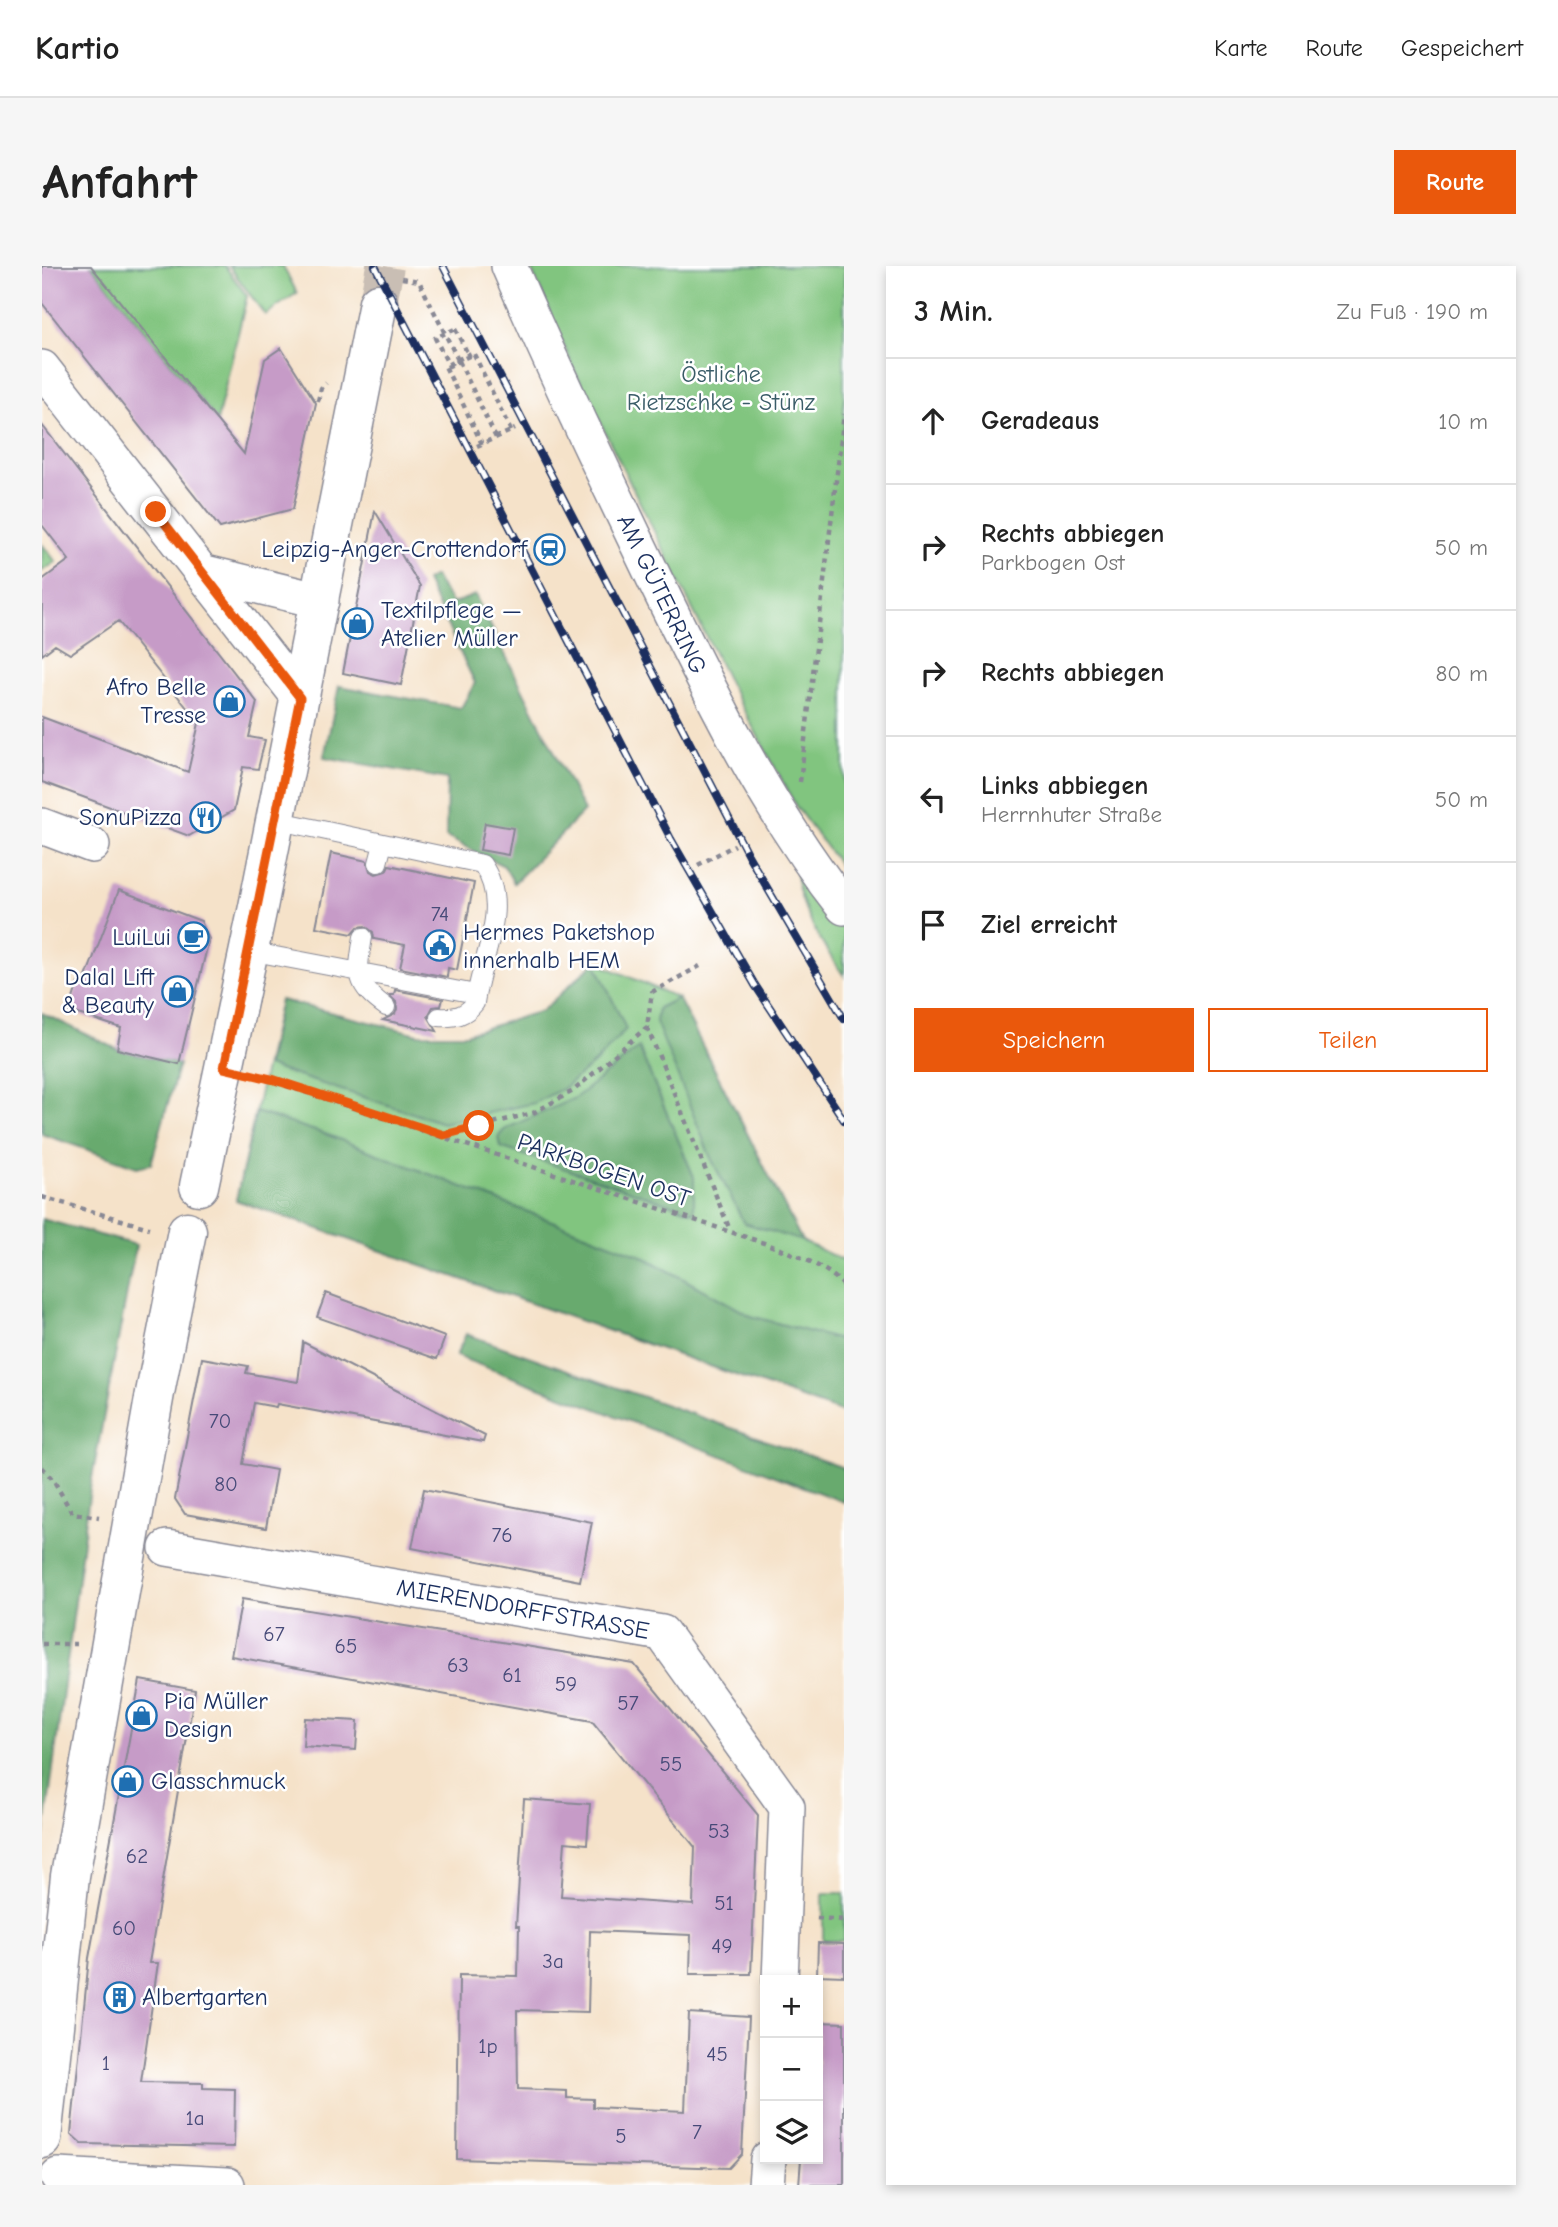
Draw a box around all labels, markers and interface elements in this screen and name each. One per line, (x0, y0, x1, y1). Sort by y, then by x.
text: Kartio (35, 29, 120, 67)
text: Karte (1214, 34, 1268, 62)
text: Route (1306, 34, 1363, 62)
text: Gespeichert (1401, 34, 1523, 62)
button: Route (1394, 150, 1516, 214)
text: Anfahrt (42, 154, 197, 210)
text: 3 Min. (914, 294, 993, 329)
text: Zu Fuß · 190 m (1337, 298, 1488, 325)
park label: Östliche Rietzschke - Stünz (627, 360, 816, 416)
icon: ahead (914, 402, 952, 440)
text: Geradeaus (981, 406, 1099, 436)
text: 10 m (1438, 408, 1488, 435)
route end (140, 496, 171, 527)
street label: AM GÜTERRING (611, 510, 713, 678)
text: Rechts abbiegen (981, 519, 1164, 549)
icon: right (914, 528, 952, 566)
station icon: Leipzig-Anger-Crottendorf (533, 532, 567, 566)
text: 50 m (1435, 534, 1488, 561)
place label: Leipzig-Anger-Crottendorf (261, 535, 528, 563)
text: Parkbogen Ost (981, 549, 1125, 576)
place label: Textilpflege — Atelier Müller (381, 596, 522, 652)
shop icon: Textilpflege — Atelier Müller (341, 607, 375, 641)
icon: right (914, 654, 952, 692)
text: Rechts abbiegen (981, 658, 1164, 688)
text: 80 m (1435, 660, 1488, 687)
place label: Afro Belle Tresse (106, 673, 206, 729)
shop icon: Afro Belle Tresse (212, 684, 246, 718)
text: Links abbiegen (981, 771, 1148, 801)
icon: left (914, 780, 952, 818)
text: 50 m (1435, 786, 1488, 813)
restaurant icon: SonuPizza (188, 800, 222, 834)
text: Herrnhuter Straße (981, 801, 1162, 828)
place label: SonuPizza (79, 803, 182, 831)
house number: 74 (431, 902, 449, 926)
icon: arrive (914, 906, 952, 944)
text: Ziel erreicht (981, 910, 1117, 940)
place label: Hermes Paketshop innerhalb HEM (463, 918, 655, 974)
cafe icon: LuiLui (177, 920, 211, 954)
place label: LuiLui (112, 923, 171, 951)
public building icon: Hermes Paketshop innerhalb HEM (423, 929, 457, 963)
place label: Dalal Lift & Beauty (61, 963, 155, 1019)
shop icon: Dalal Lift & Beauty (160, 974, 194, 1008)
button: Speichern (914, 1008, 1194, 1072)
button: Teilen (1208, 1008, 1488, 1072)
route start (463, 1110, 494, 1141)
street label: PARKBOGEN OST (514, 1127, 695, 1213)
house number: 70 (209, 1409, 231, 1433)
house number: 80 (214, 1472, 238, 1496)
house number: 76 (491, 1523, 513, 1547)
street label: MIERENDORFFSTRASSE (394, 1573, 652, 1645)
house number: 67 (263, 1622, 285, 1646)
house number: 65 (335, 1634, 357, 1658)
house number: 63 (447, 1653, 469, 1677)
house number: 61 (502, 1663, 522, 1687)
house number: 59 (555, 1672, 577, 1696)
place label: Pia Müller Design (164, 1687, 268, 1743)
house number: 57 (617, 1691, 639, 1715)
shop icon: Pia Müller Design (124, 1698, 158, 1732)
house number: 55 (660, 1752, 682, 1776)
shop icon: Glasschmuck (111, 1764, 145, 1798)
place label: Glasschmuck (151, 1767, 286, 1795)
house number: 53 (708, 1819, 730, 1843)
house number: 62 (126, 1844, 148, 1868)
house number: 51 (714, 1891, 734, 1915)
house number: 60 (112, 1916, 136, 1940)
house number: 49 (711, 1934, 733, 1958)
house number: 3a (542, 1949, 564, 1973)
map controls (760, 1975, 823, 2164)
button: + (760, 1975, 823, 2038)
building icon: Albertgarten (102, 1980, 136, 2014)
place label: Albertgarten (142, 1983, 268, 2011)
house number: 1p (478, 2034, 498, 2058)
button: − (760, 2038, 823, 2101)
house number: 45 (706, 2042, 728, 2066)
house number: 1 (102, 2051, 110, 2075)
button: layers (760, 2101, 823, 2164)
house number: 1a (185, 2106, 205, 2130)
house number: 7 (692, 2120, 702, 2144)
house number: 5 (615, 2124, 627, 2148)

